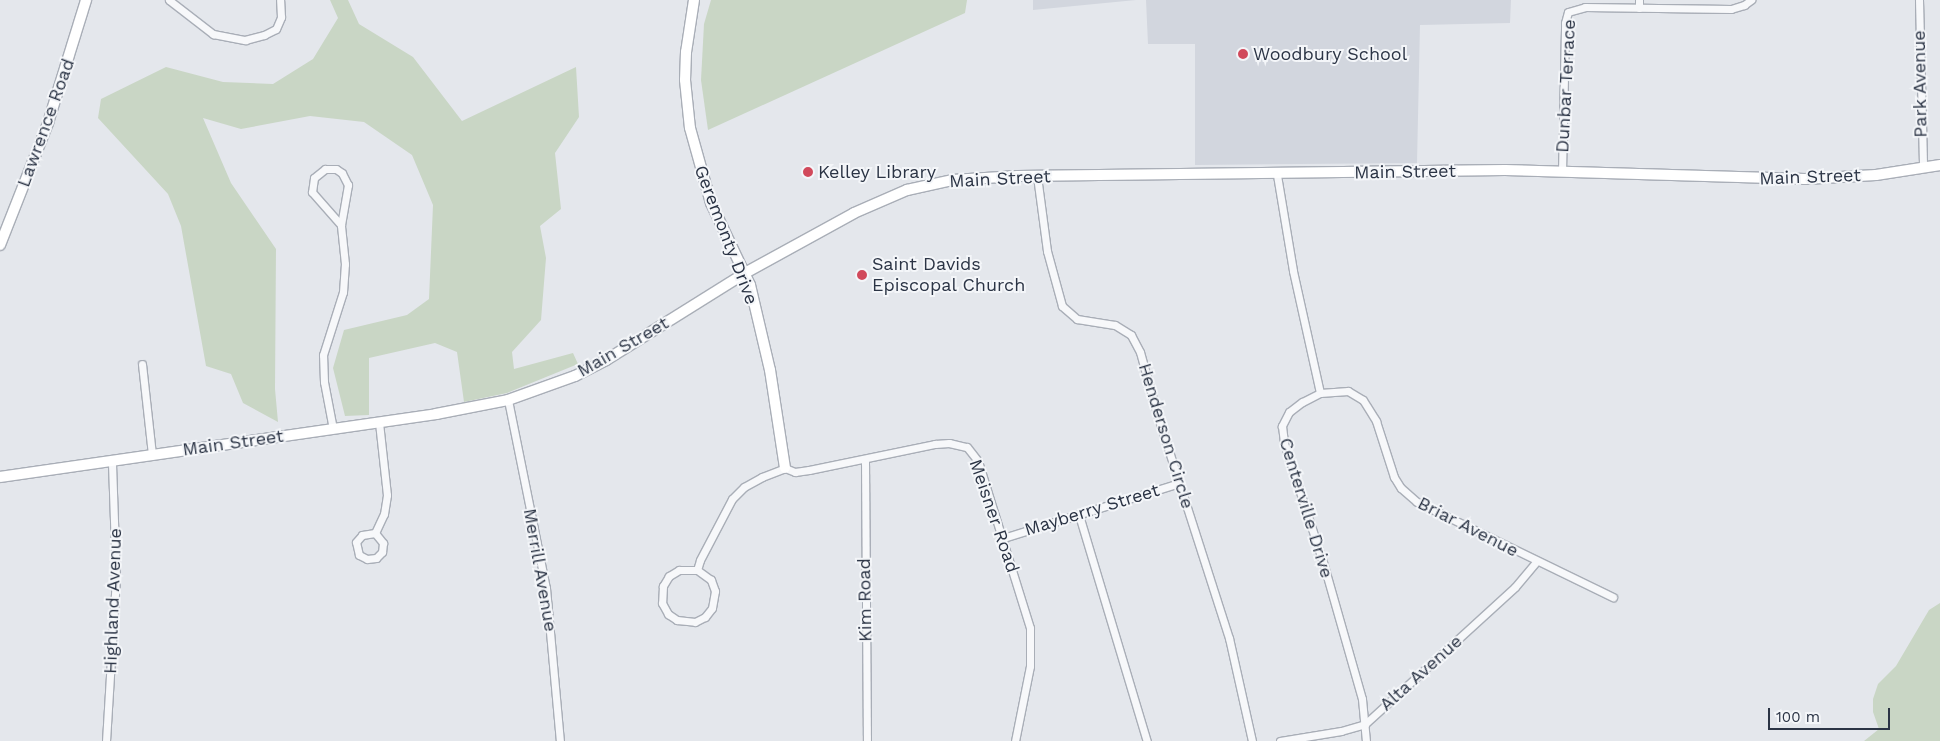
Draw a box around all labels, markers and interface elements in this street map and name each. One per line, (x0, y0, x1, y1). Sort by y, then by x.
street label: Dunbar Terrace (1552, 18, 1580, 154)
street label: Park Avenue (1908, 30, 1932, 138)
place label: Woodbury School (1253, 43, 1408, 65)
marker: Woodbury School (1237, 48, 1249, 60)
street label: Lawrence Road (13, 56, 79, 190)
street label: Main Street (1354, 160, 1456, 184)
place label: Kelley Library (818, 161, 937, 183)
street label: Geremonty Drive (689, 162, 763, 308)
street label: Main Street (1759, 164, 1861, 190)
marker: Kelley Library (802, 166, 814, 178)
street label: Main Street (949, 166, 1051, 192)
place label: Saint Davids Episcopal Church (872, 254, 1026, 296)
marker: Saint Davids Episcopal Church (856, 269, 868, 281)
street label: Main Street (574, 312, 672, 382)
street label: Henderson Circle (1134, 361, 1198, 511)
street label: Main Street (181, 425, 285, 461)
street label: Centerville Drive (1274, 435, 1338, 581)
street label: Meisner Road (964, 456, 1024, 576)
street label: Mayberry Street (1022, 479, 1162, 541)
street label: Briar Avenue (1414, 492, 1522, 562)
street label: Merrill Avenue (518, 506, 562, 634)
street label: Highland Avenue (100, 527, 126, 675)
street label: Kim Road (853, 558, 877, 642)
street label: Alta Avenue (1375, 630, 1467, 716)
scale bar (1770, 698, 1892, 730)
text: 100 m (1776, 708, 1820, 726)

